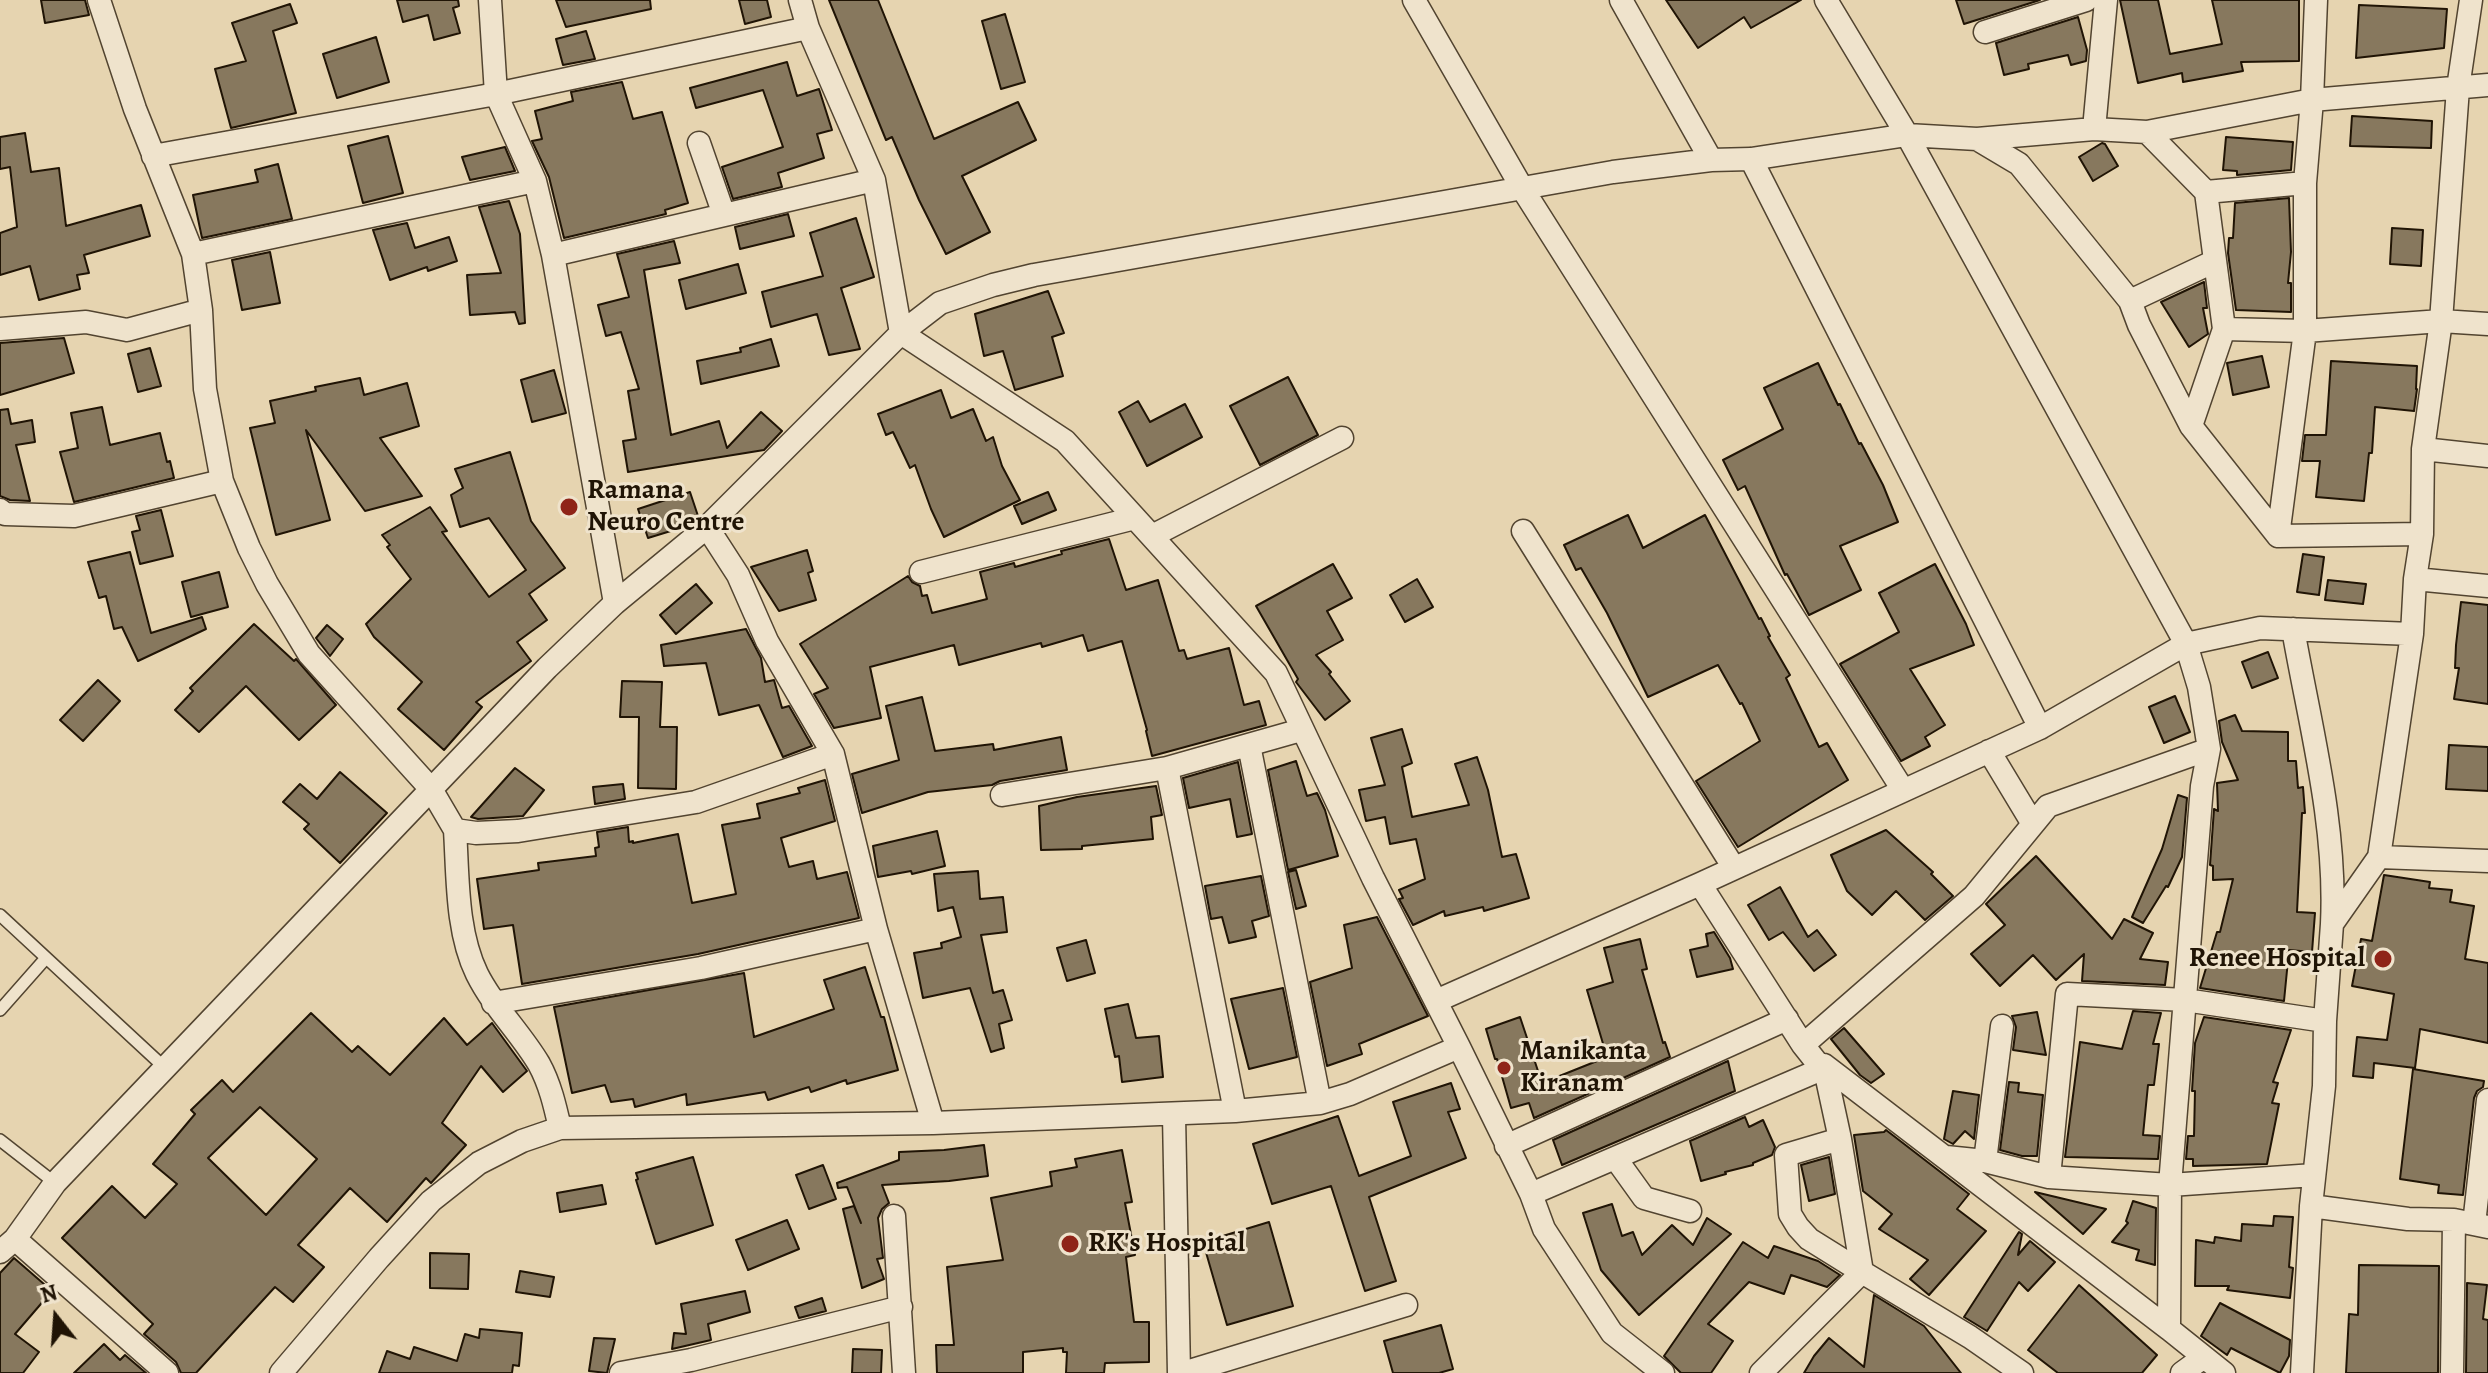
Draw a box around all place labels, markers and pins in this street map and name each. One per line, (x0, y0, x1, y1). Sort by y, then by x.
place label: Ramana Neuro Centre (587, 474, 745, 540)
marker: Ramana Neuro Centre (558, 496, 580, 518)
place label: Renee Hospital (2189, 942, 2365, 976)
marker: Renee Hospital (2372, 948, 2394, 970)
place label: Manikanta Kiranam (1520, 1035, 1647, 1101)
marker: Manikanta Kiranam (1495, 1059, 1513, 1077)
place label: RK's Hospital (1088, 1227, 1245, 1261)
marker: RK's Hospital (1059, 1233, 1081, 1255)

